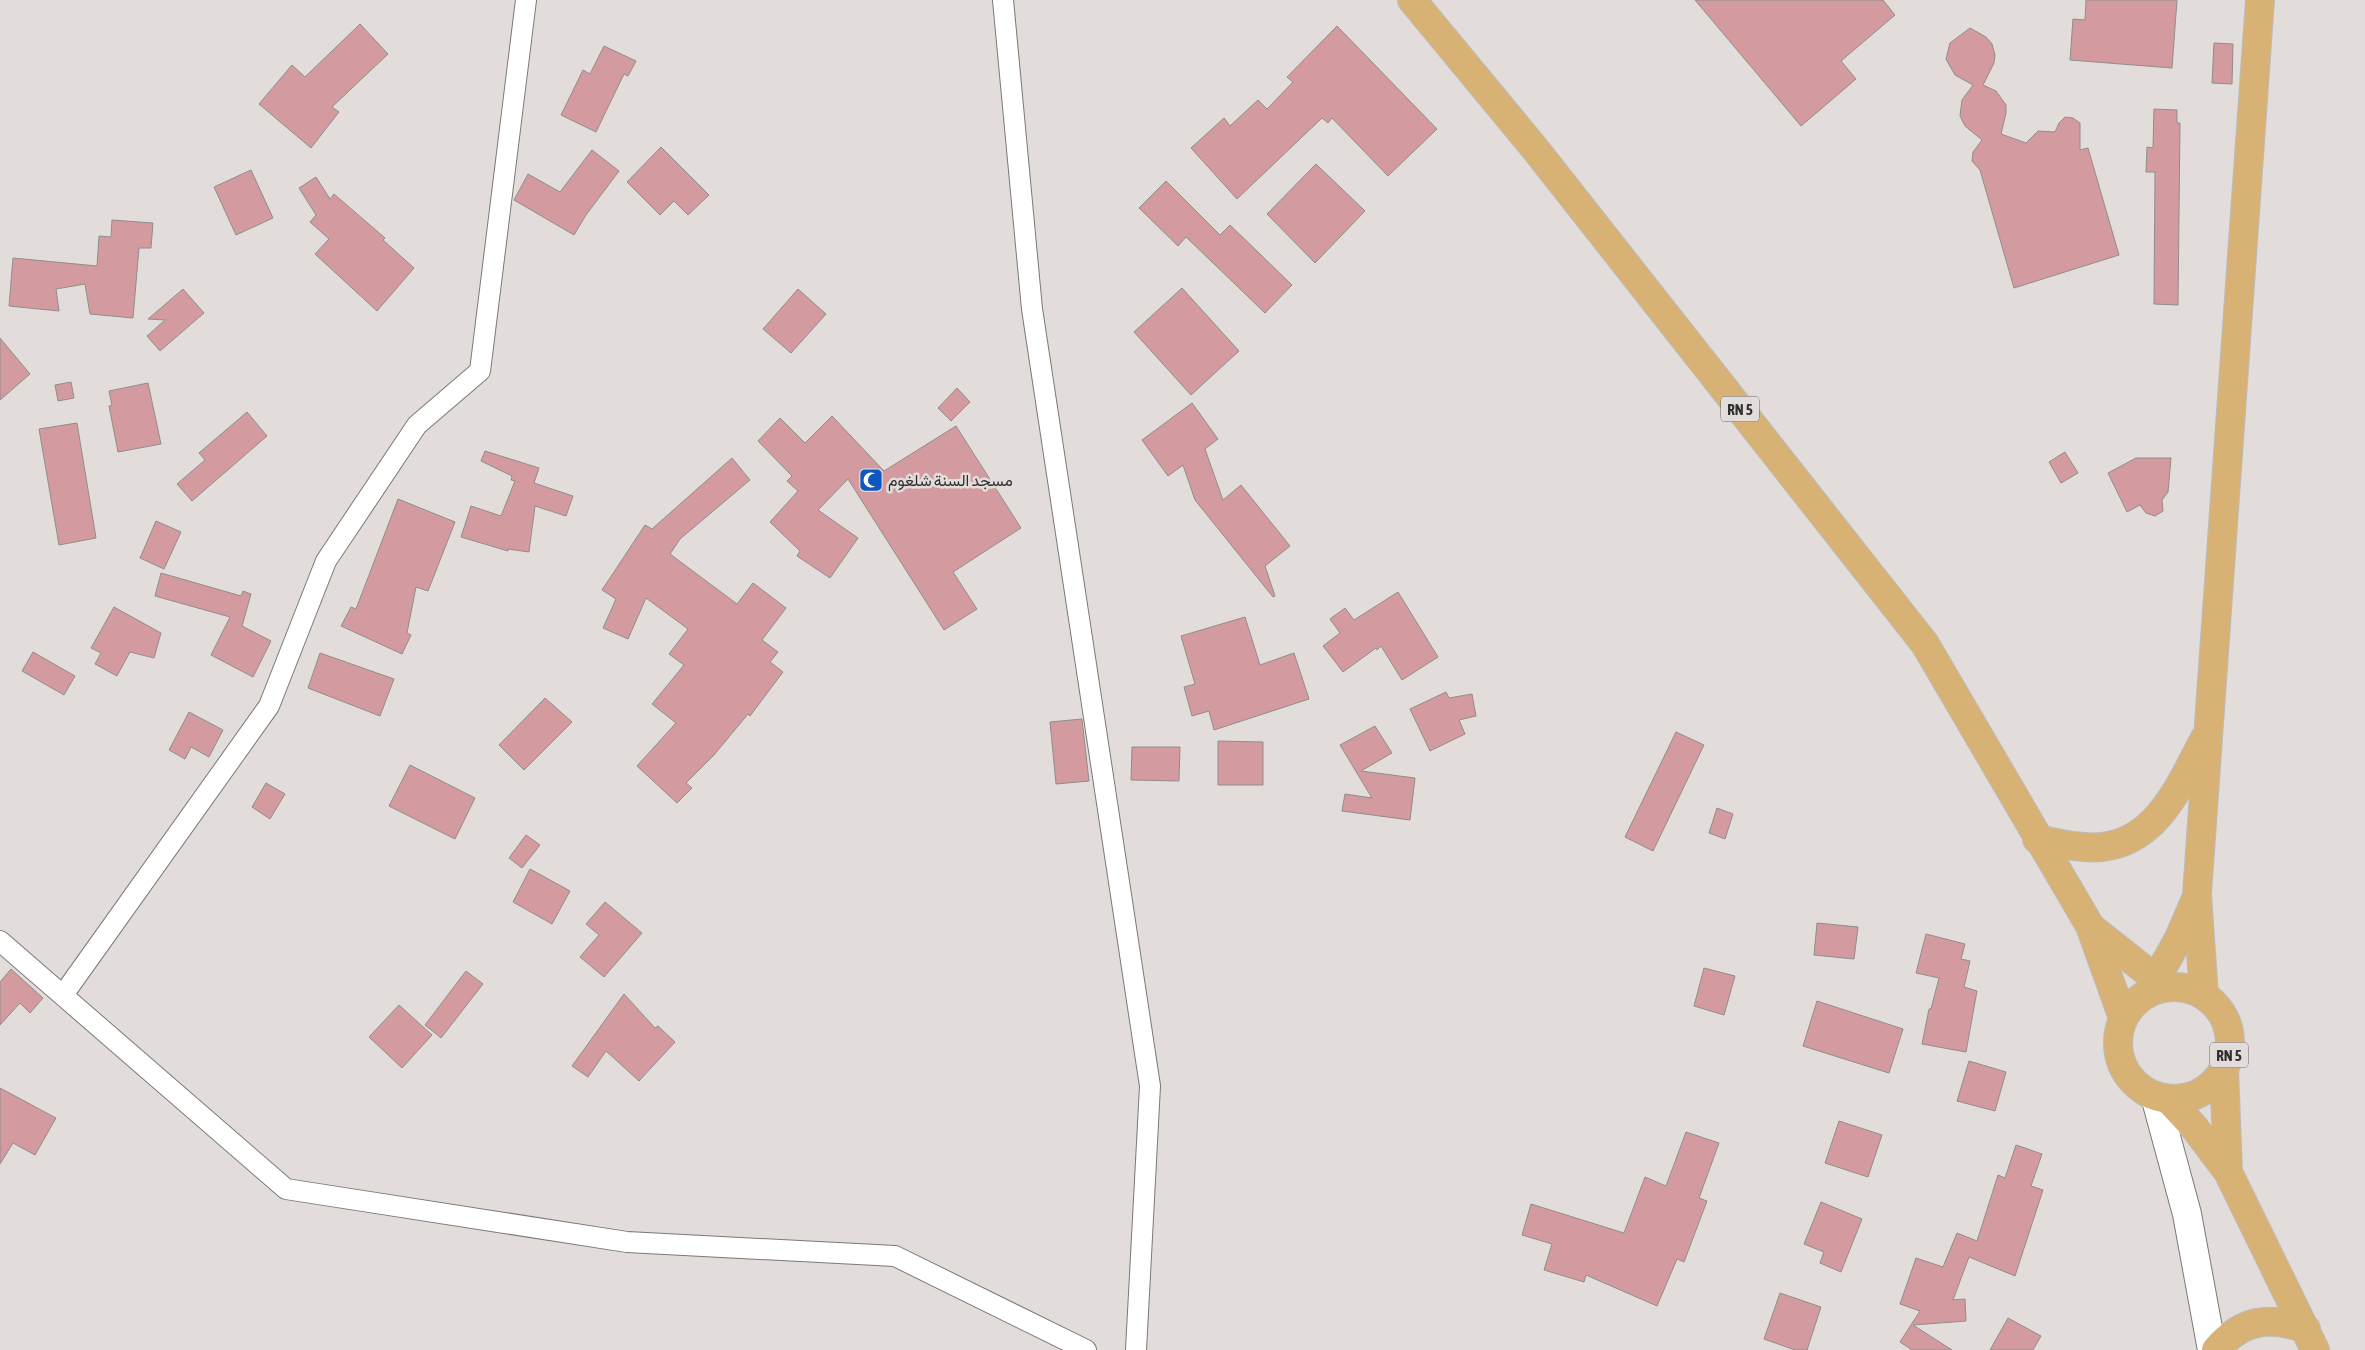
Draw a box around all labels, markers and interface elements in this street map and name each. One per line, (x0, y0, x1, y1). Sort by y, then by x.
road number: RN 5 (1721, 396, 1759, 422)
mosque icon: مسجد السنة شلغوم (858, 467, 884, 493)
place label: مسجد السنة شلغوم (888, 471, 1013, 491)
road number: RN 5 (2210, 1042, 2248, 1068)

